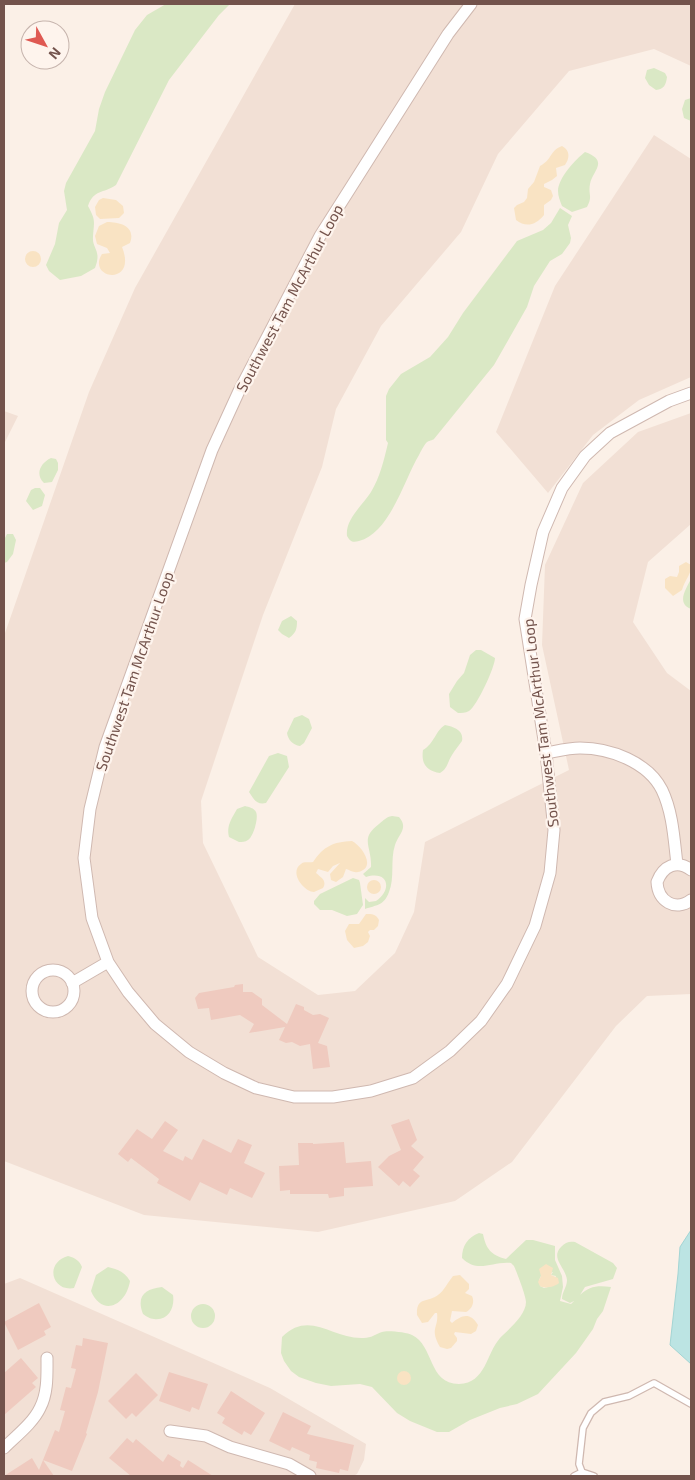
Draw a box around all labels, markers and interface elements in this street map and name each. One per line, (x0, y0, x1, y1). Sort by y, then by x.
north arrow (20, 20, 70, 70)
text: N (46, 44, 65, 63)
street label: Southwest Tam McArthur Loop (232, 201, 346, 395)
street label: Southwest Tam McArthur Loop (91, 569, 177, 773)
street label: Southwest Tam McArthur Loop (518, 618, 562, 828)

